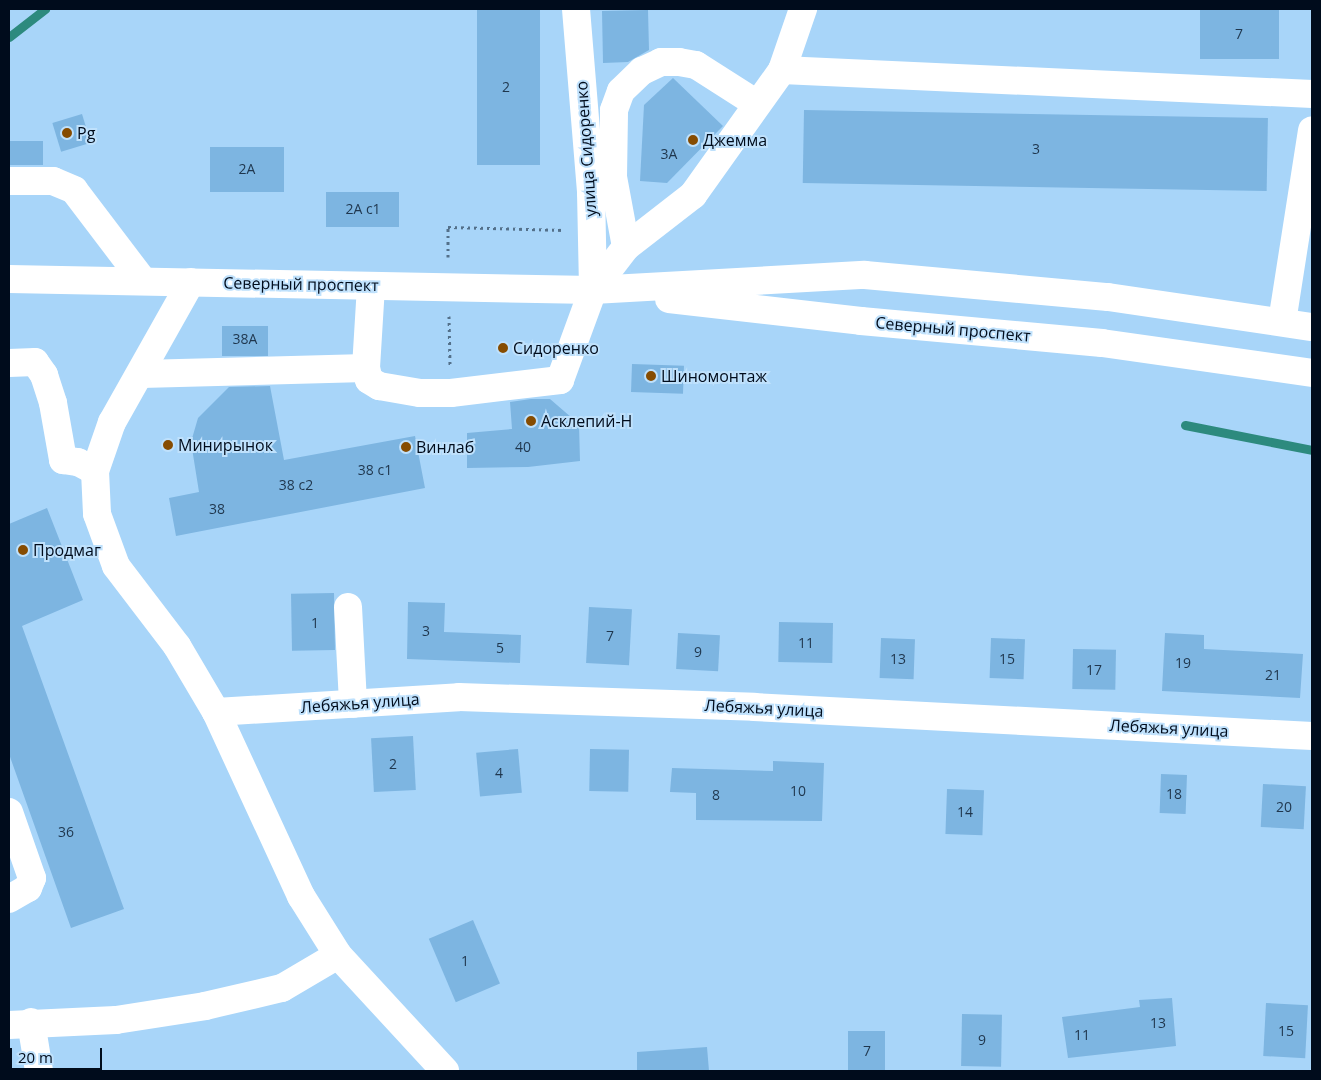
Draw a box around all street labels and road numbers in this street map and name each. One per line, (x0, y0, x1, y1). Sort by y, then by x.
street label: улица Сидоренко (572, 80, 600, 218)
street label: Северный проспект (223, 273, 379, 295)
street label: Северный проспект (875, 313, 1031, 345)
street label: Лебяжья улица (300, 689, 420, 717)
street label: Лебяжья улица (704, 695, 824, 721)
street label: Лебяжья улица (1109, 715, 1229, 741)

